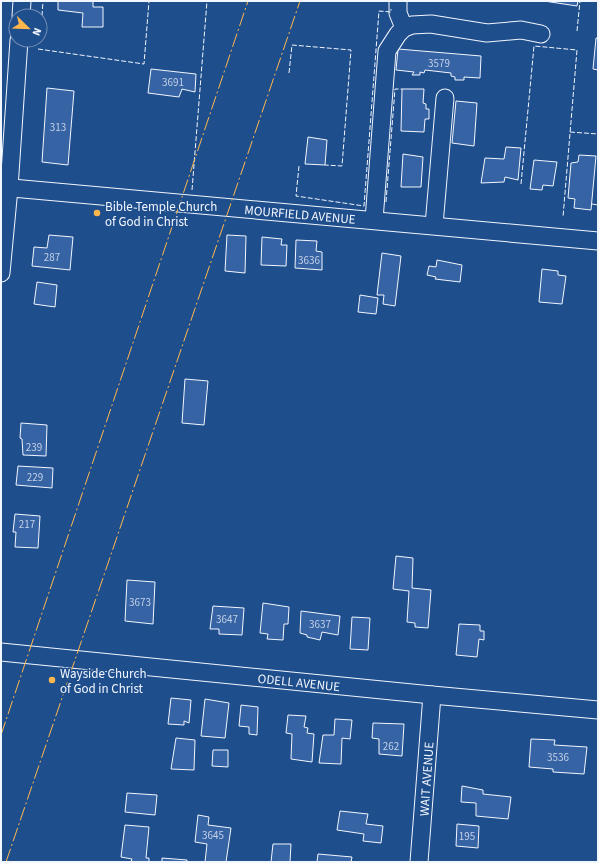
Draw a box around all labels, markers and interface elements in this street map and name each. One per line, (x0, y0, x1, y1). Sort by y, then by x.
north arrow (8, 8, 48, 48)
text: N (28, 25, 45, 38)
house number: 3579 (428, 56, 450, 71)
house number: 3691 (162, 75, 184, 90)
house number: 313 (50, 120, 66, 135)
place label: Bible Temple Church of God in Christ (105, 198, 217, 231)
street label: MOURFIELD AVENUE (244, 201, 356, 229)
marker: Bible Temple Church of God in Christ (92, 208, 102, 218)
house number: 287 (44, 250, 60, 265)
house number: 3636 (298, 253, 320, 268)
house number: 239 (26, 440, 42, 455)
house number: 229 (27, 470, 43, 485)
house number: 217 (19, 517, 35, 532)
house number: 3673 (129, 595, 151, 610)
house number: 3647 (216, 612, 238, 627)
house number: 3637 (309, 617, 331, 632)
place label: Wayside Church of God in Christ (60, 665, 147, 698)
street label: ODELL AVENUE (257, 670, 341, 696)
marker: Wayside Church of God in Christ (47, 675, 57, 685)
house number: 262 (383, 739, 399, 754)
street label: WAIT AVENUE (415, 741, 439, 817)
house number: 3536 (547, 750, 569, 765)
house number: 3645 (202, 828, 224, 843)
house number: 195 (459, 829, 475, 844)

